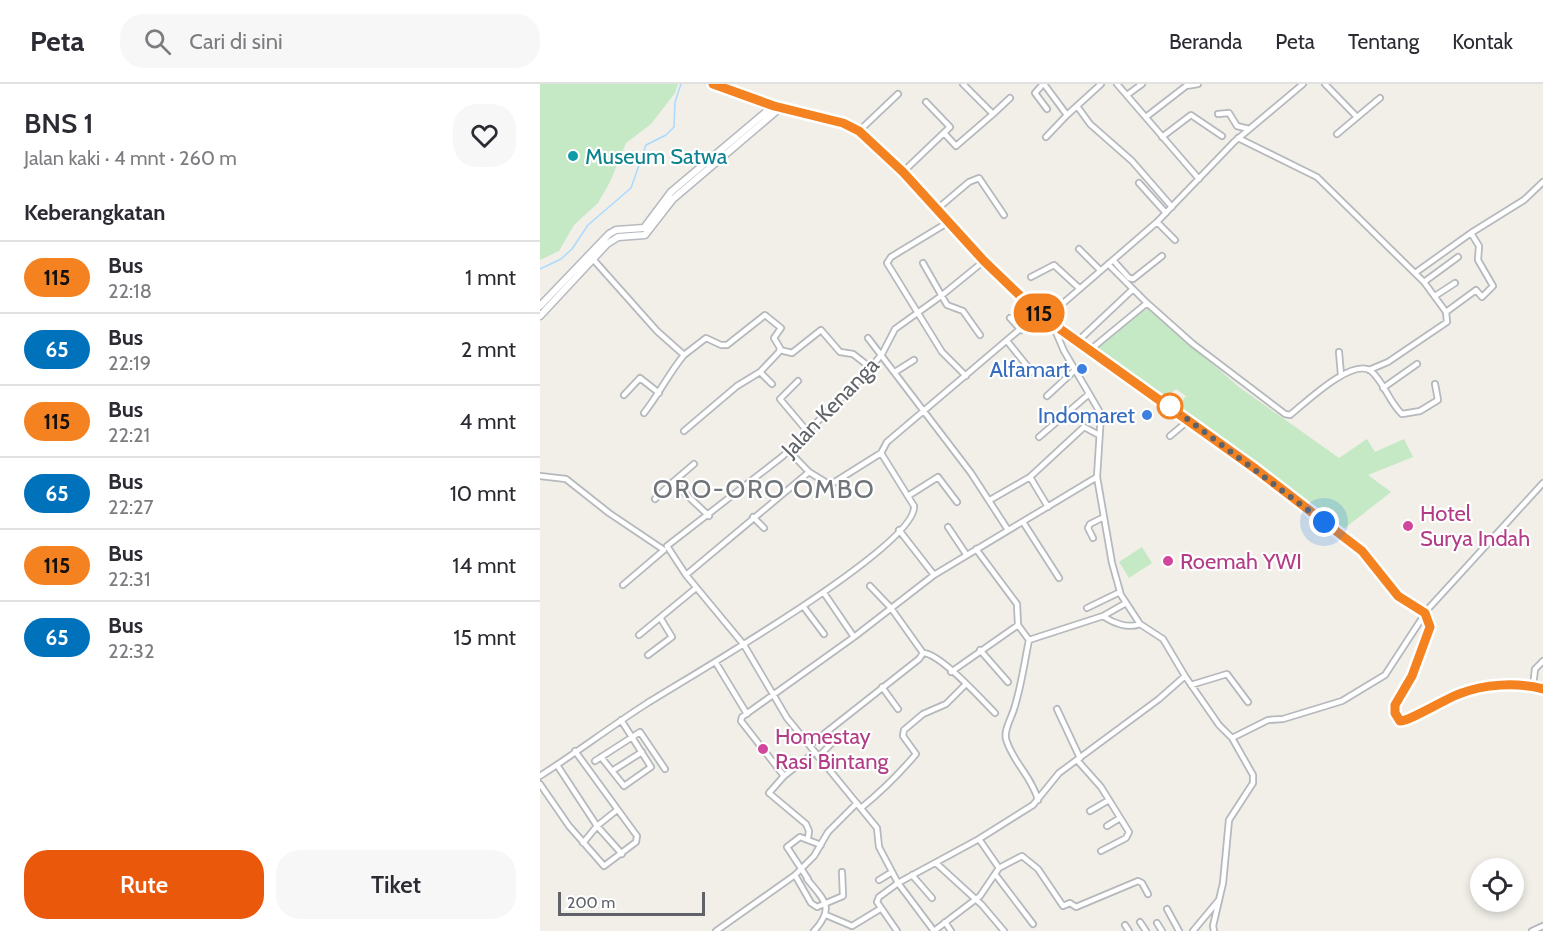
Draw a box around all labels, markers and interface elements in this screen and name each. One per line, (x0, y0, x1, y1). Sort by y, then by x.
search box (120, 14, 540, 68)
text: Peta (30, 24, 84, 58)
icon: search (141, 25, 174, 58)
text: Cari di sini (189, 28, 283, 55)
text: Beranda (1169, 29, 1242, 54)
text: Peta (1275, 29, 1315, 54)
text: Tentang (1348, 29, 1419, 54)
text: Kontak (1452, 29, 1513, 54)
button: heart (453, 104, 516, 167)
text: BNS 1 (24, 106, 93, 140)
place label: Museum Satwa (585, 143, 728, 170)
text: Jalan kaki · 4 mnt · 260 m (24, 146, 237, 170)
marker: Museum Satwa (566, 149, 580, 163)
text: Keberangkatan (24, 199, 166, 226)
text: Bus (108, 252, 143, 279)
text: 1 mnt (465, 264, 516, 291)
text: 115 (44, 265, 70, 290)
text: 22:18 (108, 279, 152, 303)
line badge: 115 (1004, 294, 1074, 332)
text: 115 (1026, 301, 1052, 326)
text: Bus (108, 324, 143, 351)
text: 2 mnt (461, 336, 516, 363)
text: 65 (45, 337, 69, 362)
text: 22:19 (108, 351, 151, 375)
street label: Jalan Kenanga (775, 351, 885, 464)
place label: Alfamart (989, 356, 1071, 383)
marker: Alfamart (1075, 362, 1089, 376)
unlabelled marker (1157, 393, 1183, 419)
text: Bus (108, 396, 143, 423)
place label: Indomaret (1038, 402, 1136, 429)
text: 4 mnt (460, 408, 516, 435)
marker: Indomaret (1140, 408, 1154, 422)
text: 115 (44, 409, 70, 434)
text: 22:21 (108, 423, 150, 447)
text: Bus (108, 468, 143, 495)
district label: ORO-ORO OMBO (653, 473, 875, 505)
text: 10 mnt (450, 480, 516, 507)
text: 65 (45, 481, 69, 506)
text: 22:27 (108, 495, 154, 519)
place label: Hotel Surya Indah (1420, 500, 1530, 552)
your location (1309, 507, 1339, 537)
marker: Hotel Surya Indah (1401, 519, 1415, 533)
text: Bus (108, 540, 143, 567)
place label: Roemah YWI (1180, 548, 1302, 575)
text: 14 mnt (452, 552, 516, 579)
text: 115 (44, 553, 70, 578)
marker: Roemah YWI (1161, 554, 1175, 568)
text: 22:31 (108, 567, 150, 591)
text: Bus (108, 612, 143, 639)
text: 15 mnt (453, 624, 516, 651)
text: 65 (45, 625, 69, 650)
text: 22:32 (108, 639, 154, 663)
place label: Homestay Rasi Bintang (775, 723, 889, 775)
marker: Homestay Rasi Bintang (756, 742, 770, 756)
button: Rute (24, 850, 264, 919)
button: Tiket (276, 850, 516, 919)
map controls (1470, 858, 1524, 912)
button: locate (1470, 858, 1524, 912)
scale bar (558, 889, 705, 916)
text: 200 m (567, 893, 615, 912)

